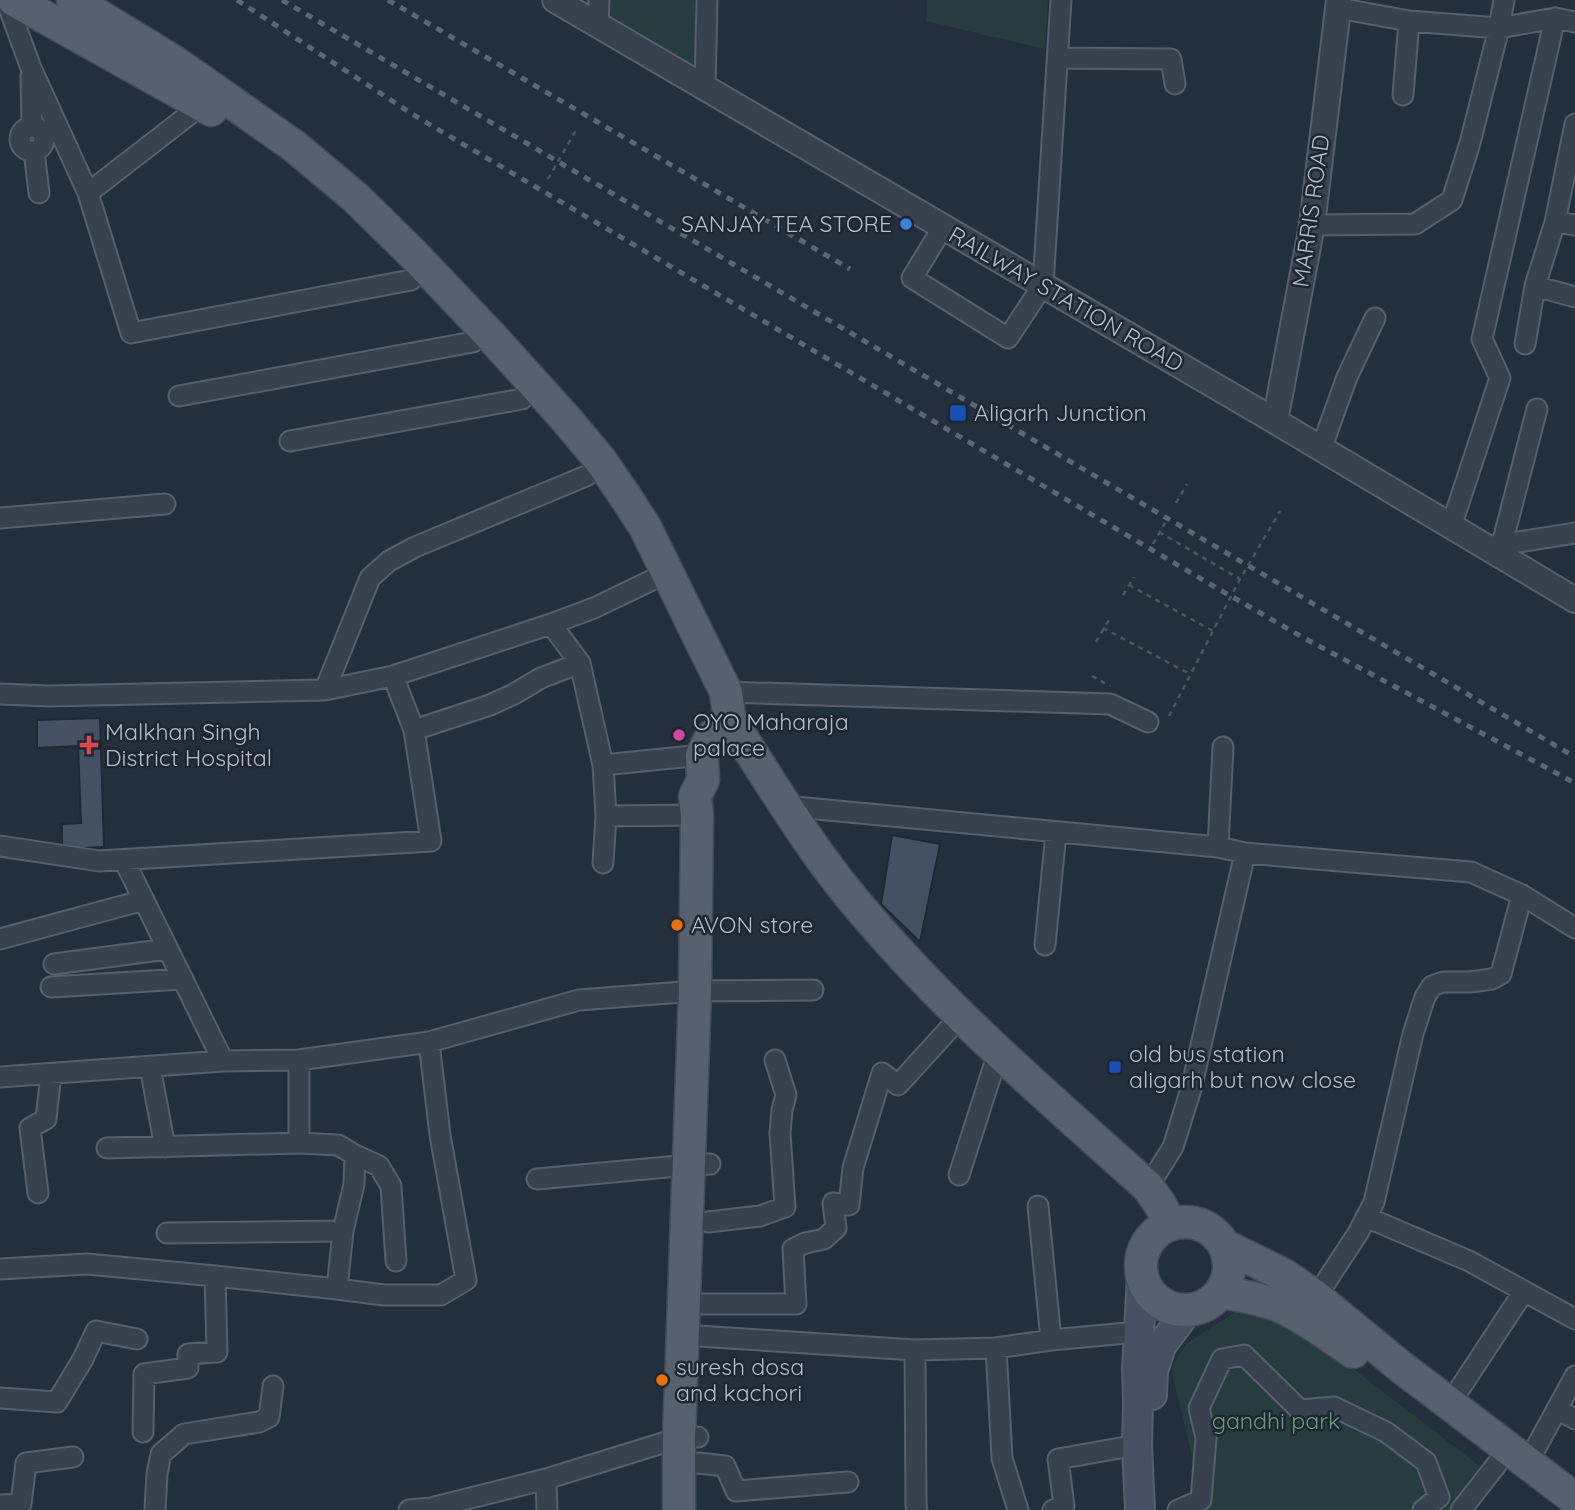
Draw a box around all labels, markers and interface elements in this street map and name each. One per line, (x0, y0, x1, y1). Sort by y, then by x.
street label: MARRIS ROAD (1285, 133, 1336, 289)
place label: SANJAY TEA STORE (681, 209, 892, 238)
marker: SANJAY TEA STORE (898, 216, 914, 232)
street label: RAILWAY STATION ROAD (944, 219, 1189, 378)
place label: Aligarh Junction (974, 398, 1147, 427)
marker: Aligarh Junction (948, 403, 968, 423)
place label: OYO Maharaja palace (693, 707, 849, 762)
place label: Malkhan Singh District Hospital (105, 717, 272, 772)
marker: OYO Maharaja palace (671, 727, 687, 743)
marker: Malkhan Singh District Hospital (79, 735, 99, 755)
place label: AVON store (691, 910, 813, 939)
marker: AVON store (669, 917, 685, 933)
place label: old bus station aligarh but now close (1129, 1039, 1356, 1094)
marker: old bus station aligarh but now close (1107, 1059, 1123, 1075)
place label: suresh dosa and kachori (676, 1352, 804, 1407)
marker: suresh dosa and kachori (654, 1372, 670, 1388)
park label: gandhi park (1212, 1406, 1340, 1435)

